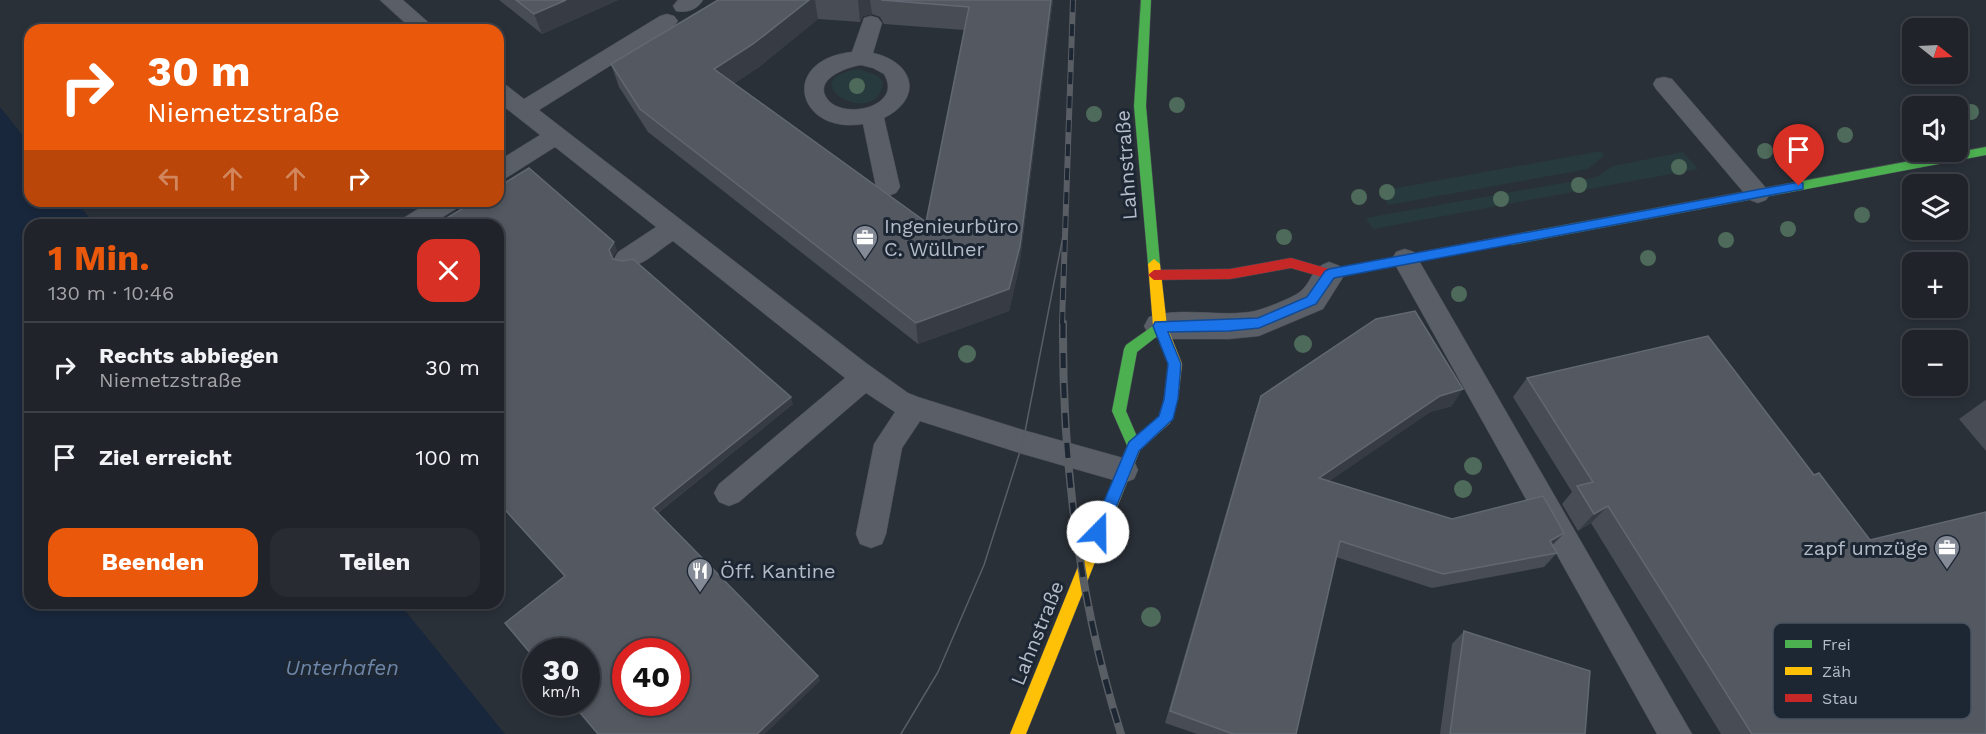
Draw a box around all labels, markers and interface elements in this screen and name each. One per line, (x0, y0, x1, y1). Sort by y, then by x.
north arrow (1902, 18, 1968, 84)
map controls (1902, 18, 1968, 396)
text: 30 m (147, 47, 251, 96)
icon: right (48, 48, 126, 126)
button: sound (1902, 96, 1968, 162)
text: Niemetzstraße (147, 97, 340, 129)
street label: Lahnstraße (1110, 109, 1142, 221)
pin (1773, 124, 1824, 186)
icon: arrive (1782, 133, 1815, 166)
icon: left (153, 162, 186, 195)
icon: ahead (216, 162, 249, 195)
icon: ahead (279, 162, 312, 195)
icon: right (342, 162, 375, 195)
button: layers (1902, 174, 1968, 240)
place label: Ingenieurbüro C. Wüllner (884, 214, 1019, 261)
office icon: Ingenieurbüro C. Wüllner (850, 223, 880, 261)
text: 1 Min. (48, 237, 150, 279)
button: close (417, 239, 480, 302)
button: + (1902, 252, 1968, 318)
text: 130 m · 10:46 (48, 281, 174, 305)
button: − (1902, 330, 1968, 396)
text: Rechts abbiegen (99, 343, 279, 368)
icon: right (48, 351, 81, 384)
text: 30 m (425, 355, 480, 380)
text: Niemetzstraße (99, 368, 242, 392)
icon: arrive (48, 441, 81, 474)
text: Ziel erreicht (99, 445, 232, 470)
text: 100 m (416, 445, 480, 470)
position arrow (1066, 500, 1130, 564)
button: Beenden (48, 528, 258, 597)
button: Teilen (270, 528, 480, 597)
office icon: zapf umzüge (1932, 533, 1962, 571)
place label: zapf umzüge (1803, 536, 1928, 560)
restaurant icon: Öff. Kantine (685, 556, 715, 594)
place label: Öff. Kantine (720, 559, 836, 583)
street label: Lahnstraße (1005, 577, 1069, 689)
legend (1773, 623, 1971, 719)
text: Frei (1822, 635, 1851, 654)
speed limit sign: 40 (612, 638, 690, 716)
text: 30 (542, 652, 580, 687)
water label: Unterhafen (285, 655, 399, 680)
text: Zäh (1822, 662, 1851, 681)
text: km/h (542, 683, 580, 701)
text: Stau (1822, 689, 1858, 708)

